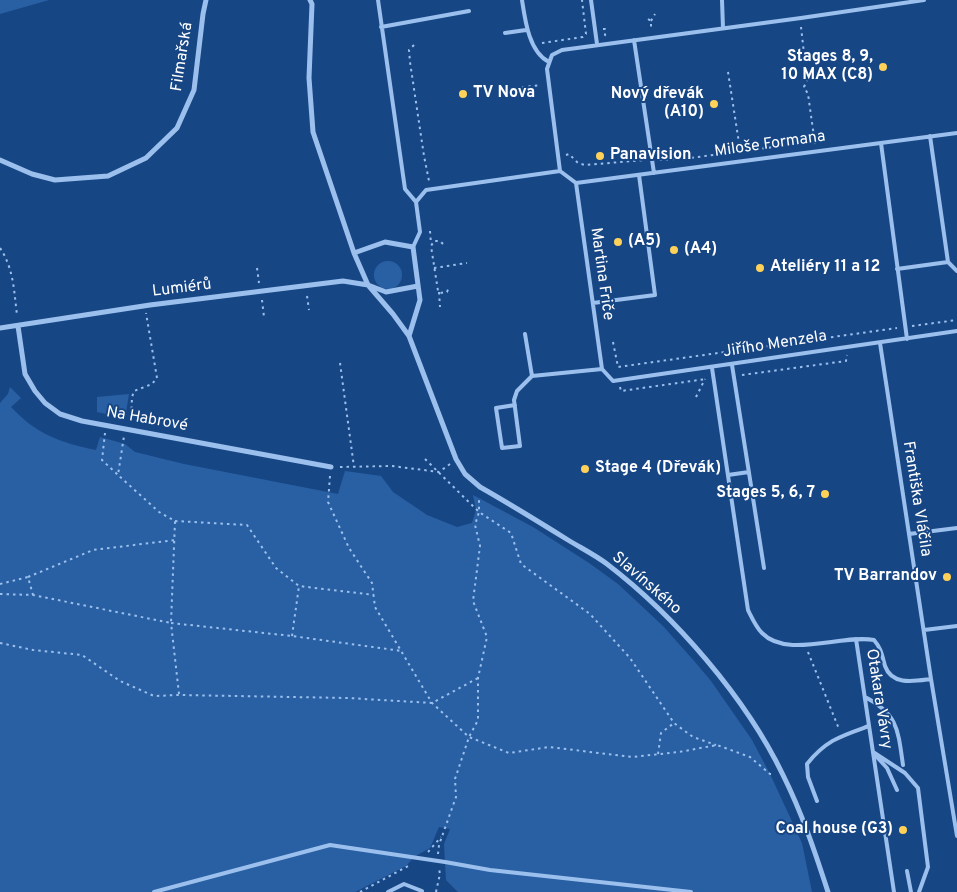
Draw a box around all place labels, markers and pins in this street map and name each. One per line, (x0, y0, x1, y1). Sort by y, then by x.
place label: Stages 8, 9, 10 MAX (C8) (781, 48, 873, 86)
marker: Stages 8, 9, 10 MAX (C8) (877, 61, 889, 73)
place label: TV Nova (473, 84, 535, 104)
place label: Nový dřevák (A10) (611, 85, 704, 123)
marker: TV Nova (457, 88, 469, 100)
marker: Nový dřevák (A10) (708, 98, 720, 110)
place label: Panavision (610, 146, 691, 166)
marker: Panavision (594, 150, 606, 162)
place label: (A5) (628, 232, 661, 252)
marker: (A5) (612, 236, 624, 248)
place label: (A4) (684, 240, 717, 260)
marker: (A4) (668, 244, 680, 256)
place label: Ateliéry 11 a 12 (770, 258, 880, 278)
marker: Ateliéry 11 a 12 (754, 262, 766, 274)
place label: Stage 4 (Dřevák) (595, 459, 721, 479)
marker: Stage 4 (Dřevák) (579, 463, 591, 475)
place label: Stages 5, 6, 7 (716, 484, 815, 504)
marker: Stages 5, 6, 7 (819, 488, 831, 500)
place label: TV Barrandov (834, 567, 937, 587)
marker: TV Barrandov (941, 571, 953, 583)
place label: Coal house (G3) (776, 820, 893, 840)
marker: Coal house (G3) (897, 824, 909, 836)

